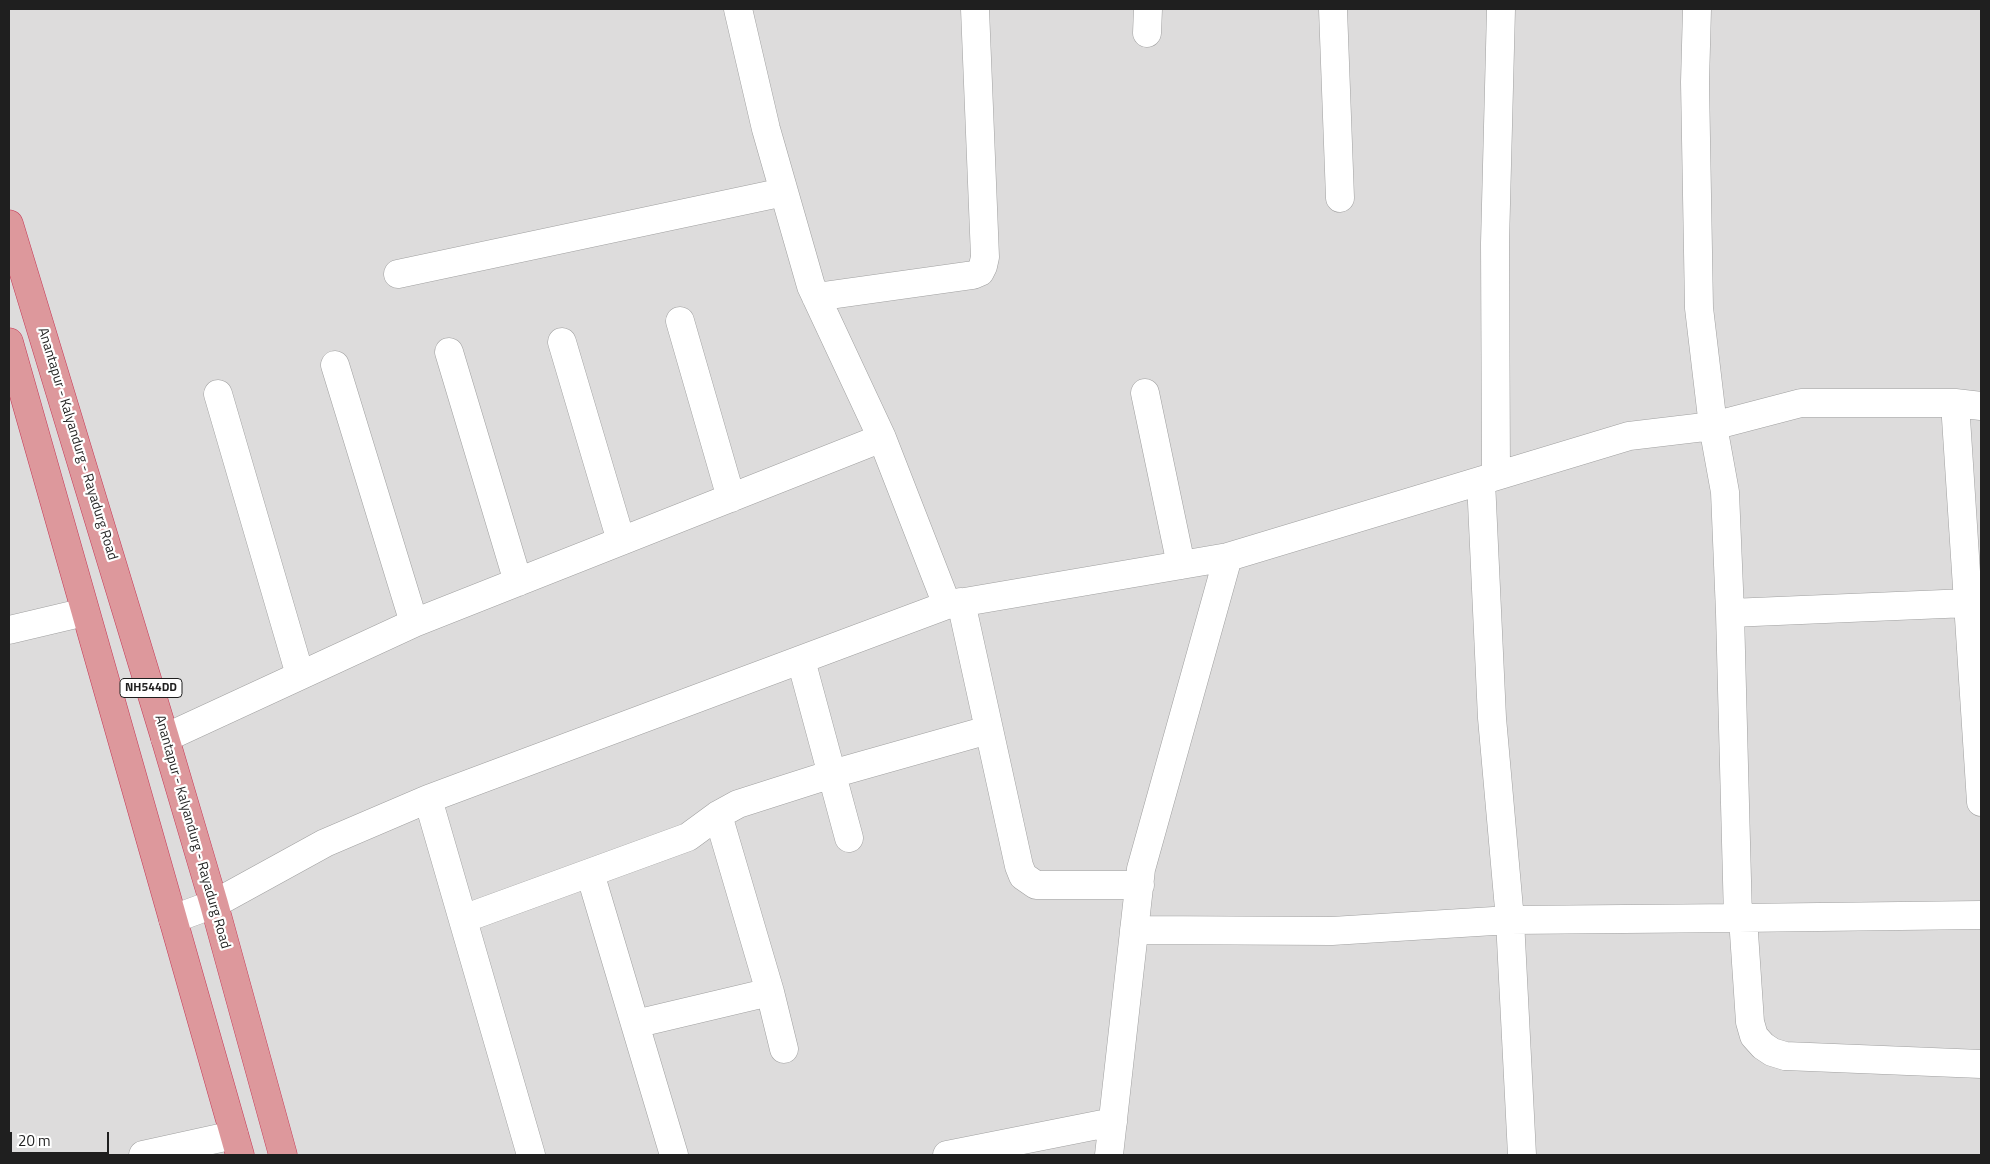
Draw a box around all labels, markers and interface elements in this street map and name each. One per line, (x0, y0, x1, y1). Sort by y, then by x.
street label: Anantapur - Kalyandurg - Rayadurg Road (34, 326, 120, 562)
road number: NH544DD (120, 678, 182, 698)
street label: Anantapur - Kalyandurg - Rayadurg Road (151, 713, 233, 951)
scale bar (12, 1122, 111, 1154)
text: 20 m (18, 1129, 51, 1152)

